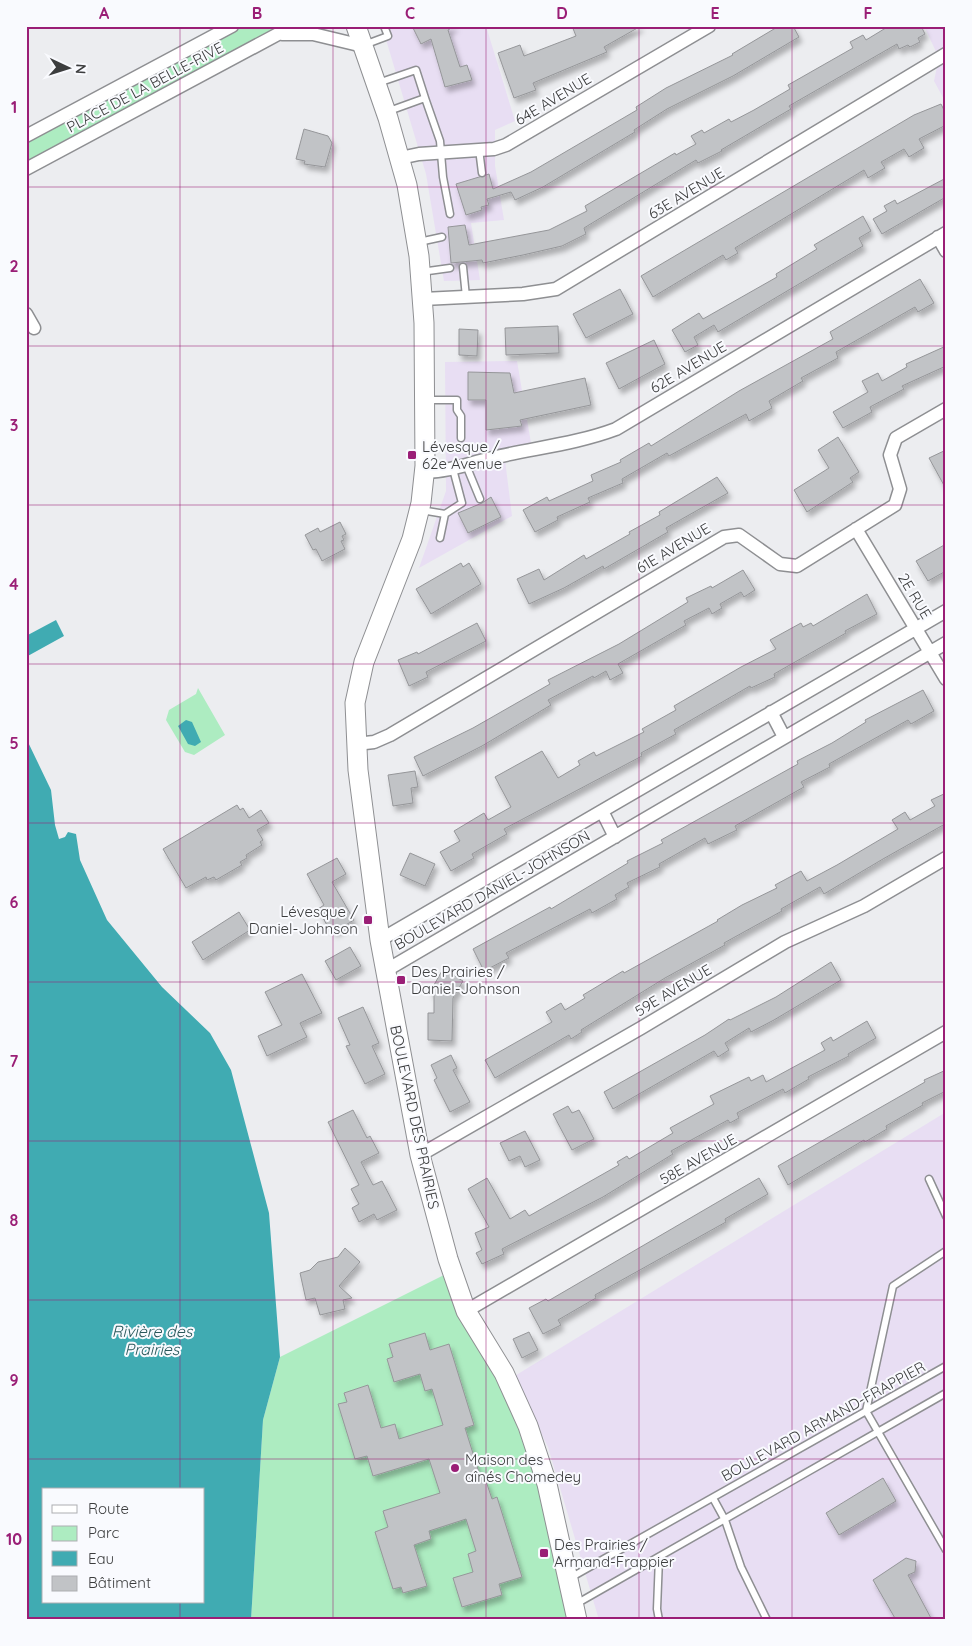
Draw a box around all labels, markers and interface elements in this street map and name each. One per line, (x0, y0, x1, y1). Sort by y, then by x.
text: A (99, 3, 110, 23)
text: B (252, 3, 262, 23)
text: C (405, 3, 415, 23)
text: D (556, 3, 568, 23)
text: E (710, 3, 720, 23)
text: F (864, 3, 873, 23)
street label: PLACE DE LA BELLE-RIVE (63, 38, 227, 136)
north arrow (42, 42, 92, 92)
text: N (72, 63, 90, 75)
street label: 64E AVENUE (511, 69, 595, 129)
text: 1 (11, 97, 17, 117)
street label: 63E AVENUE (644, 163, 728, 223)
text: 2 (9, 256, 19, 276)
street label: 62E AVENUE (646, 337, 730, 397)
text: 3 (10, 415, 18, 435)
place label: Lévesque / 62e Avenue (422, 437, 502, 473)
marker: Lévesque / 62e Avenue (406, 449, 418, 461)
street label: 61E AVENUE (632, 518, 714, 578)
street label: 2E RUE (894, 570, 936, 622)
text: 4 (9, 574, 19, 594)
text: 5 (9, 733, 19, 753)
street label: BOULEVARD DANIEL-JOHNSON (391, 826, 593, 954)
text: 6 (10, 892, 19, 912)
place label: Lévesque / Daniel-Johnson (249, 902, 358, 938)
marker: Lévesque / Daniel-Johnson (362, 914, 374, 926)
street label: 59E AVENUE (631, 960, 715, 1020)
place label: Des Prairies / Daniel-Johnson (411, 962, 520, 998)
marker: Des Prairies / Daniel-Johnson (395, 974, 407, 986)
street label: BOULEVARD DES PRAIRIES (386, 1023, 444, 1211)
text: 7 (10, 1051, 19, 1071)
street label: 58E AVENUE (656, 1129, 740, 1189)
text: 8 (10, 1210, 19, 1230)
water label: Rivière des Prairies (112, 1321, 194, 1359)
street label: BOULEVARD ARMAND-FRAPPIER (718, 1357, 928, 1485)
text: 9 (9, 1370, 19, 1390)
place label: Maison des aînés Chomedey (465, 1450, 581, 1486)
marker: Maison des aînés Chomedey (449, 1462, 461, 1474)
legend (42, 1488, 205, 1604)
text: Route (88, 1499, 129, 1518)
text: Parc (88, 1523, 119, 1542)
text: 10 (6, 1529, 22, 1549)
place label: Des Prairies / Armand-Frappier (554, 1535, 675, 1571)
marker: Des Prairies / Armand-Frappier (538, 1547, 550, 1559)
text: Eau (88, 1549, 114, 1568)
text: Bâtiment (88, 1573, 151, 1592)

